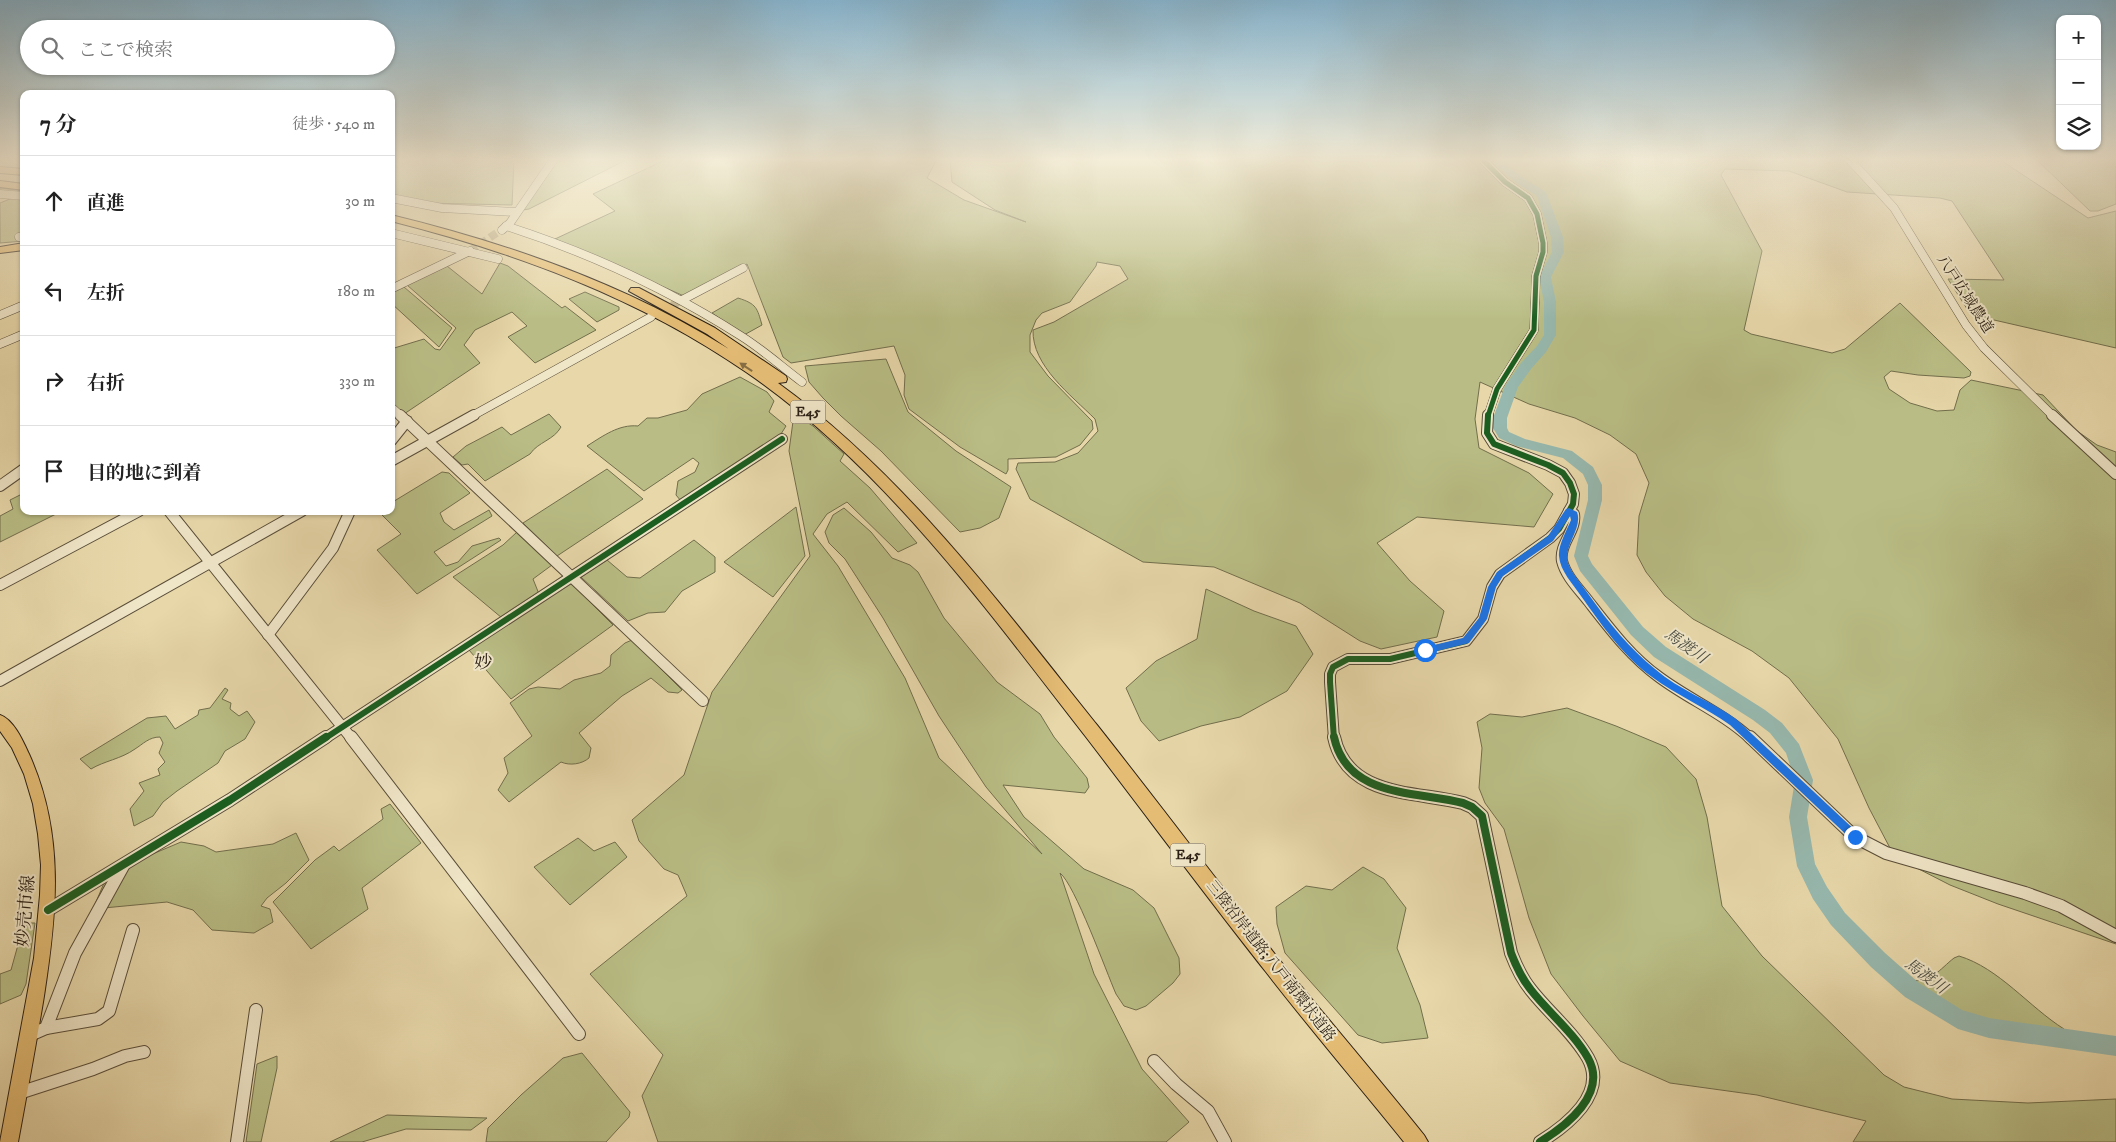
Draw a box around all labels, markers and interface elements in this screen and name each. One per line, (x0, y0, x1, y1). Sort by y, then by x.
map controls (2056, 15, 2101, 150)
button: + (2056, 15, 2101, 60)
search box (20, 20, 395, 75)
icon: search (38, 34, 66, 62)
text: ここで検索 (78, 39, 173, 62)
button: − (2056, 60, 2101, 105)
button: layers (2056, 105, 2101, 150)
text: 7 分 (40, 112, 77, 138)
text: 徒歩 · 540 m (292, 114, 375, 134)
icon: ahead (40, 187, 68, 215)
text: 30 m (345, 191, 375, 211)
text: 直進 (87, 192, 125, 215)
street label: 八戸広域農道 (1933, 251, 1997, 337)
icon: left (40, 277, 68, 305)
text: 180 m (337, 281, 375, 301)
text: 左折 (87, 282, 125, 305)
one-way arrow (739, 362, 753, 372)
icon: right (40, 367, 68, 395)
text: 330 m (339, 371, 375, 391)
text: 右折 (87, 372, 125, 395)
road number: E45 (790, 401, 826, 424)
icon: arrive (40, 457, 68, 485)
text: 目的地に到着 (87, 462, 201, 485)
water label: 馬渡川 (1661, 624, 1713, 669)
route start (1414, 639, 1437, 662)
district label: 妙 (474, 652, 492, 674)
route end (1844, 826, 1867, 849)
road number: E45 (1170, 844, 1206, 866)
street label: 妙売市線 (12, 874, 40, 948)
street label: 三陸沿岸道路;八戸南環状道路 (1202, 877, 1340, 1045)
water label: 馬渡川 (1901, 954, 1953, 999)

